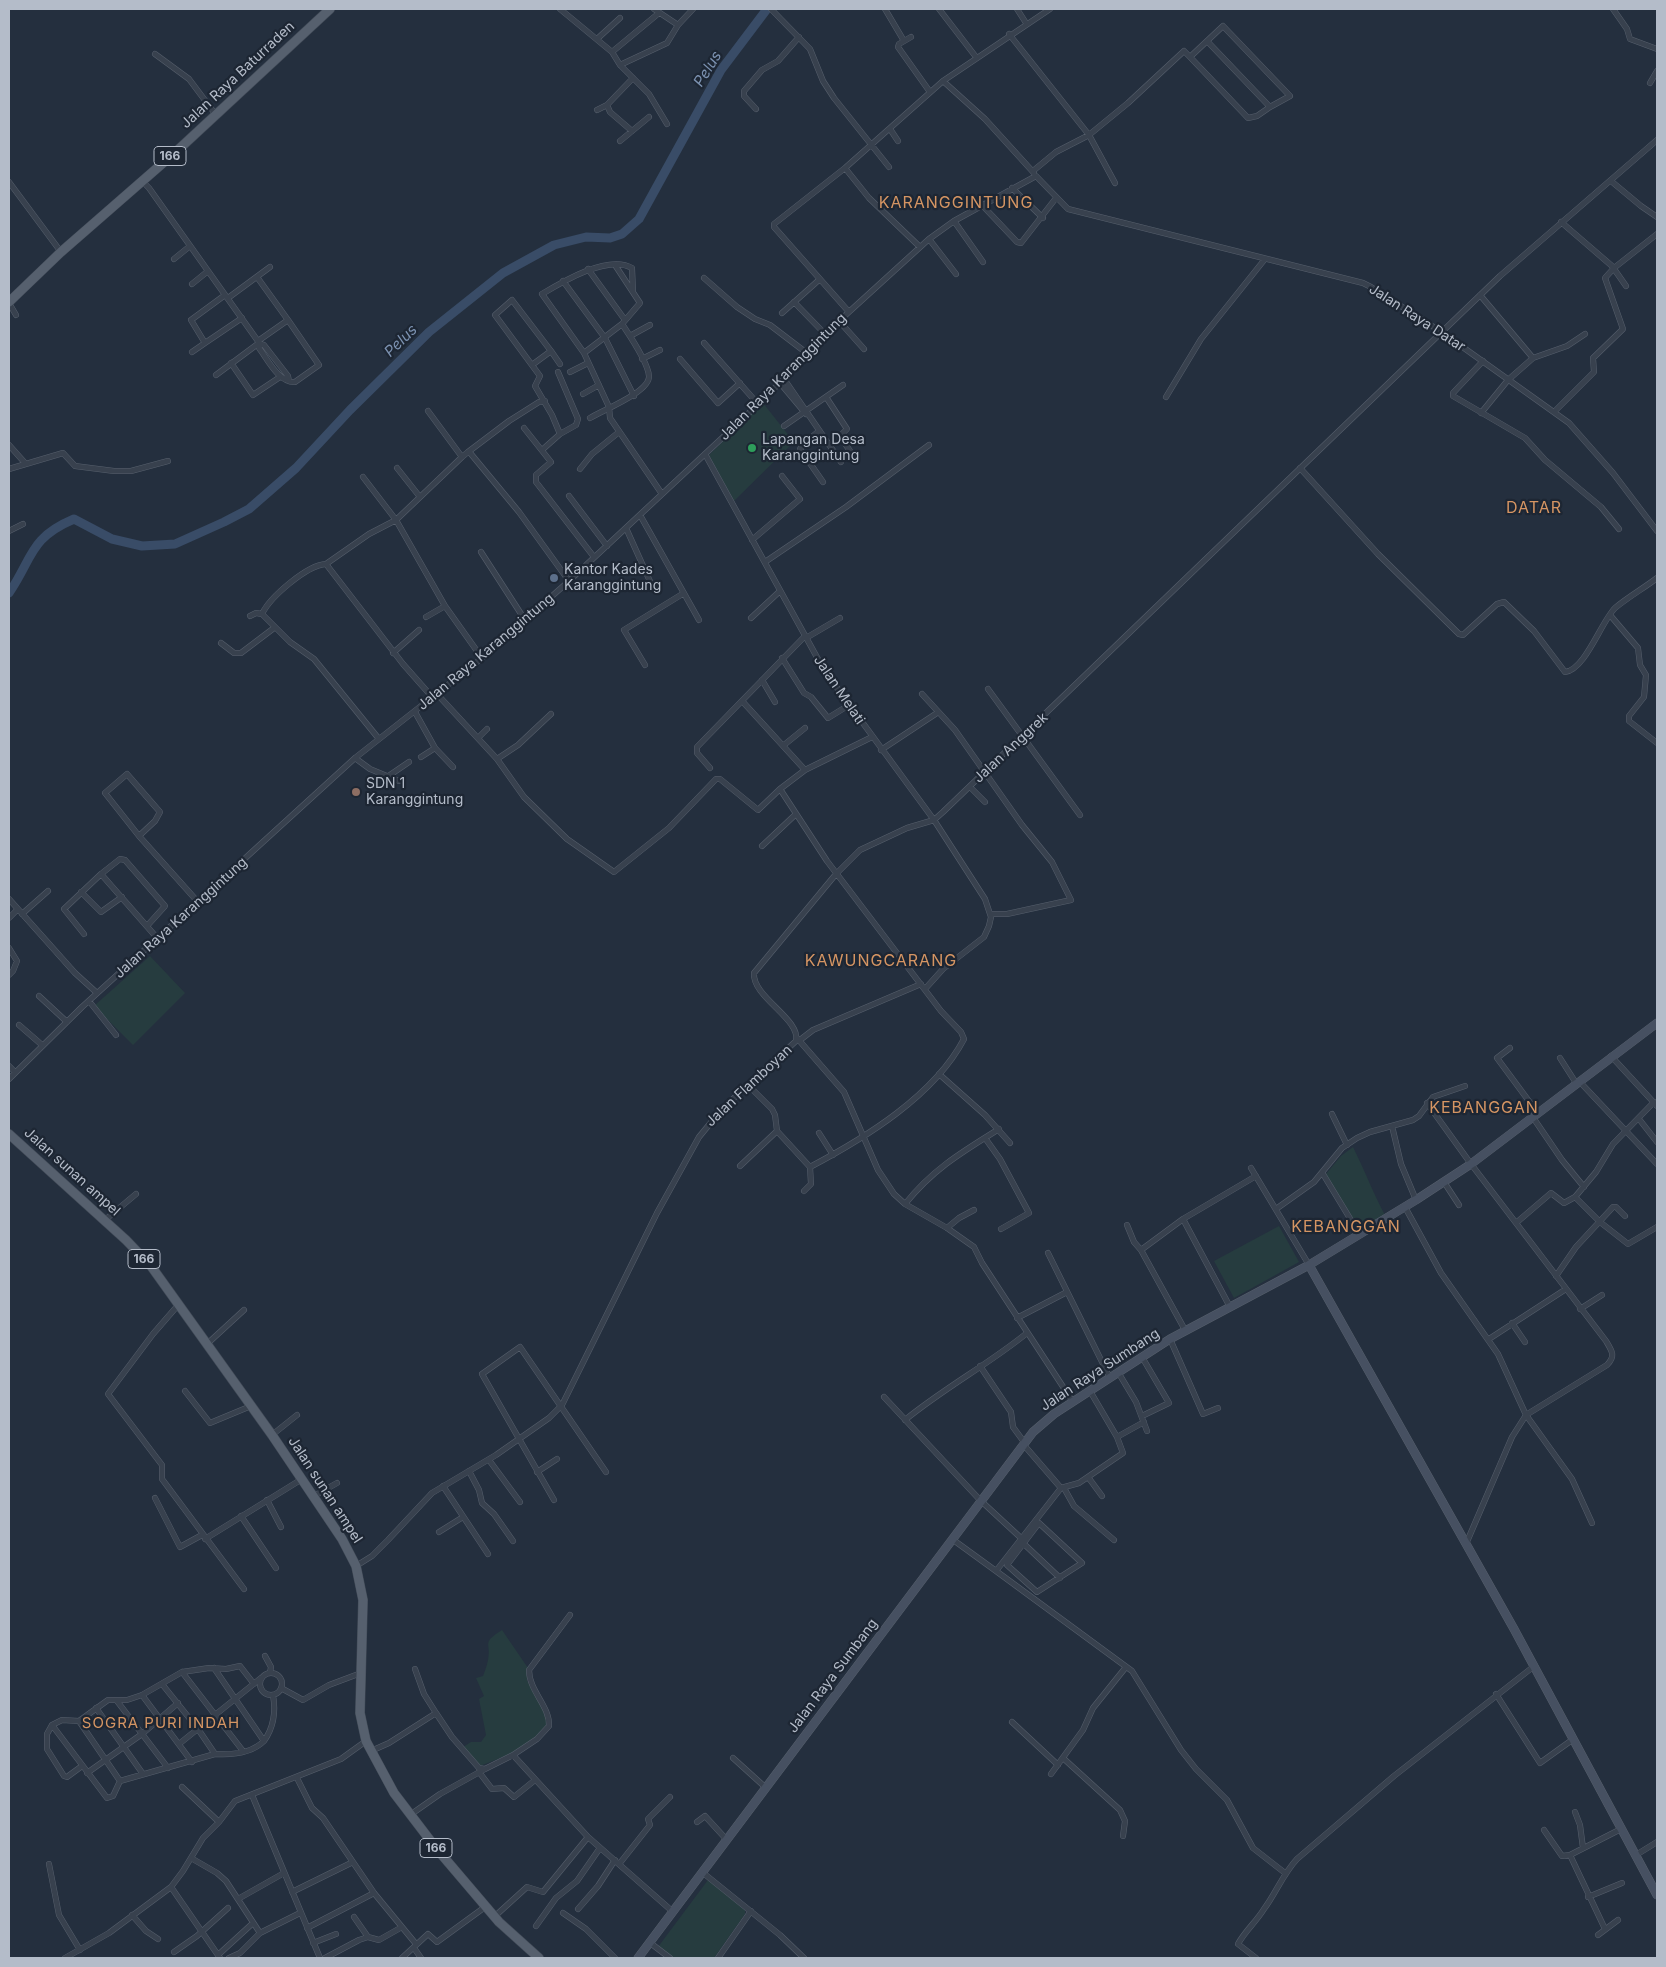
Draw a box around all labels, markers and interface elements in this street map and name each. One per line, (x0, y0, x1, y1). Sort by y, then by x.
street label: Jalan Raya Baturraden (178, 18, 298, 132)
water label: Pelus (690, 48, 726, 90)
road number: 166 (154, 146, 186, 166)
district label: KARANGGINTUNG (877, 193, 1035, 213)
street label: Jalan Raya Datar (1366, 281, 1468, 355)
street label: Jalan Raya Karanggintung (716, 310, 850, 444)
water label: Pelus (381, 321, 421, 361)
place label: Lapangan Desa Karanggintung (762, 432, 865, 464)
marker: Lapangan Desa Karanggintung (746, 442, 758, 454)
district label: DATAR (1505, 498, 1563, 518)
place label: Kantor Kades Karanggintung (564, 562, 661, 594)
marker: Kantor Kades Karanggintung (548, 572, 560, 584)
street label: Jalan Raya Karanggintung (414, 590, 558, 714)
street label: Jalan Melati (810, 652, 868, 728)
street label: Jalan Anggrek (970, 709, 1052, 787)
place label: SDN 1 Karanggintung (366, 776, 463, 809)
marker: SDN 1 Karanggintung (350, 786, 362, 798)
street label: Jalan Raya Karanggintung (111, 854, 251, 982)
district label: KAWUNGCARANG (803, 951, 959, 971)
street label: Jalan Flamboyan (702, 1042, 796, 1130)
district label: KEBANGGAN (1428, 1098, 1540, 1118)
street label: Jalan sunan ampel (20, 1124, 124, 1220)
district label: KEBANGGAN (1290, 1217, 1402, 1237)
road number: 166 (128, 1250, 160, 1268)
street label: Jalan Raya Sumbang (1037, 1325, 1163, 1415)
street label: Jalan sunan ampel (284, 1434, 366, 1546)
street label: Jalan Raya Sumbang (785, 1616, 881, 1736)
district label: SOGRA PURI INDAH (80, 1714, 242, 1732)
road number: 166 (420, 1839, 452, 1858)

